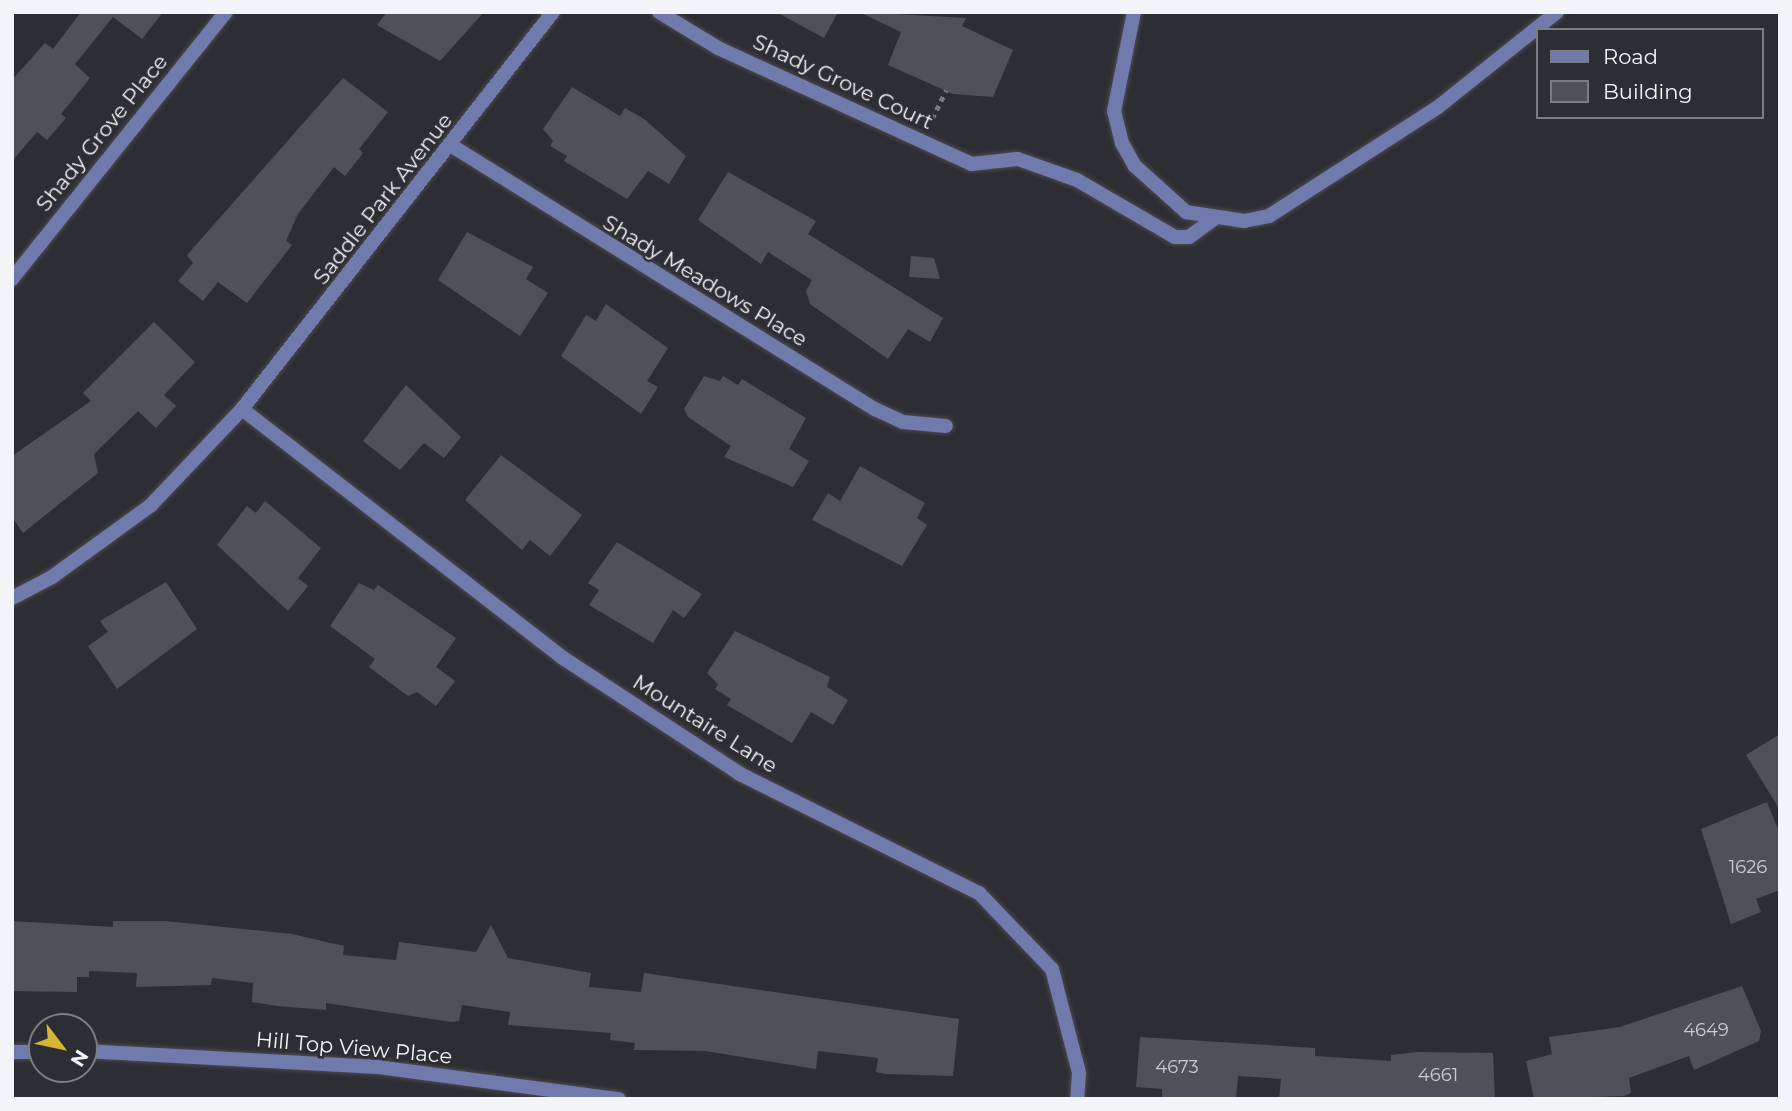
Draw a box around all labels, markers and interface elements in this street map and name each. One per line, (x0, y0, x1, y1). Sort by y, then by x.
legend (1536, 28, 1764, 119)
street label: Shady Grove Court (749, 29, 937, 135)
text: Road (1603, 44, 1658, 69)
street label: Shady Grove Place (31, 50, 173, 216)
text: Building (1603, 79, 1693, 104)
street label: Saddle Park Avenue (308, 108, 458, 290)
street label: Shady Meadows Place (598, 210, 812, 352)
street label: Mountaire Lane (628, 669, 782, 779)
house number: 1626 (1729, 856, 1767, 878)
north arrow (28, 1013, 98, 1083)
house number: 4649 (1683, 1019, 1729, 1041)
street label: Hill Top View Place (255, 1027, 453, 1069)
text: N (66, 1046, 93, 1071)
house number: 4673 (1155, 1056, 1199, 1078)
house number: 4661 (1418, 1064, 1458, 1086)

